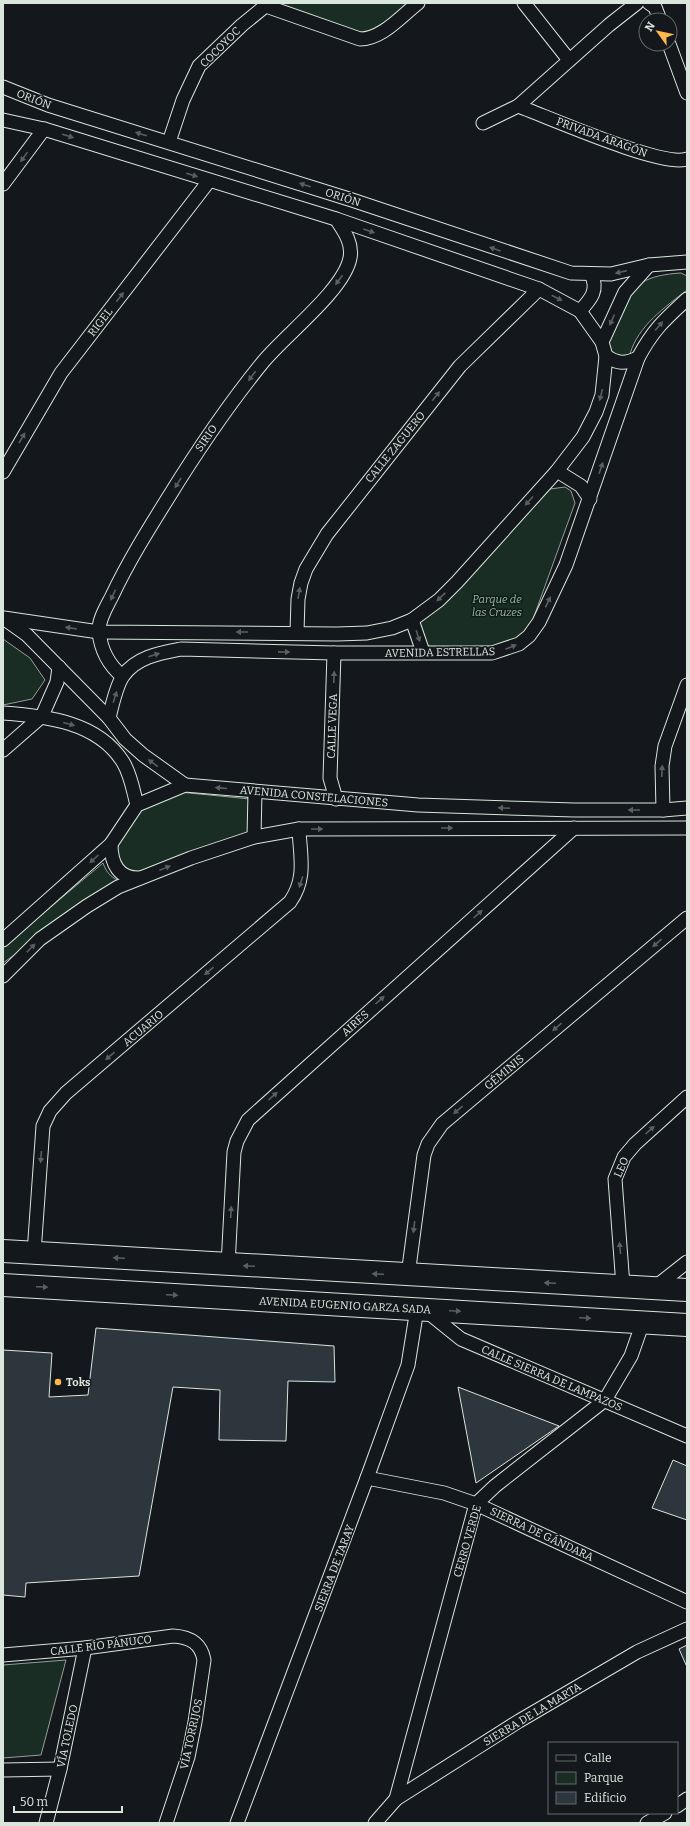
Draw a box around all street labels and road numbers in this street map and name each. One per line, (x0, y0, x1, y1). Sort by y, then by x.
street label: COCOYOC (198, 25, 243, 70)
street label: ORIÓN (15, 86, 54, 112)
street label: PRIVADA ARAGÓN (555, 114, 650, 160)
street label: ORIÓN (324, 185, 363, 209)
street label: RIGEL (85, 306, 115, 339)
street label: CALLE ZAGUERO (363, 409, 428, 486)
street label: SIRIO (193, 422, 220, 454)
street label: AVENIDA ESTRELLAS (385, 645, 495, 660)
street label: CALLE VEGA (325, 693, 340, 759)
street label: AVENIDA CONSTELACIONES (239, 784, 389, 809)
street label: ACUARIO (120, 1008, 166, 1049)
street label: AIRES (339, 1008, 372, 1039)
street label: GÉMINIS (481, 1051, 527, 1093)
street label: LEO (611, 1155, 632, 1179)
street label: AVENIDA EUGENIO GARZA SADA (259, 1294, 432, 1317)
street label: CALLE SIERRA DE LAMPAZOS (479, 1343, 624, 1414)
street label: CERRO VERDE (451, 1503, 484, 1579)
street label: SIERRA DE GÁNDARA (488, 1504, 596, 1564)
street label: SIERRA DE TARAY (312, 1522, 357, 1614)
street label: CALLE RÍO PÁNUCO (49, 1632, 153, 1658)
street label: SIERRA DE LA MARTA (481, 1680, 584, 1749)
street label: VÍA TORRIJOS (177, 1697, 205, 1771)
street label: VÍA TOLEDO (53, 1703, 81, 1769)

